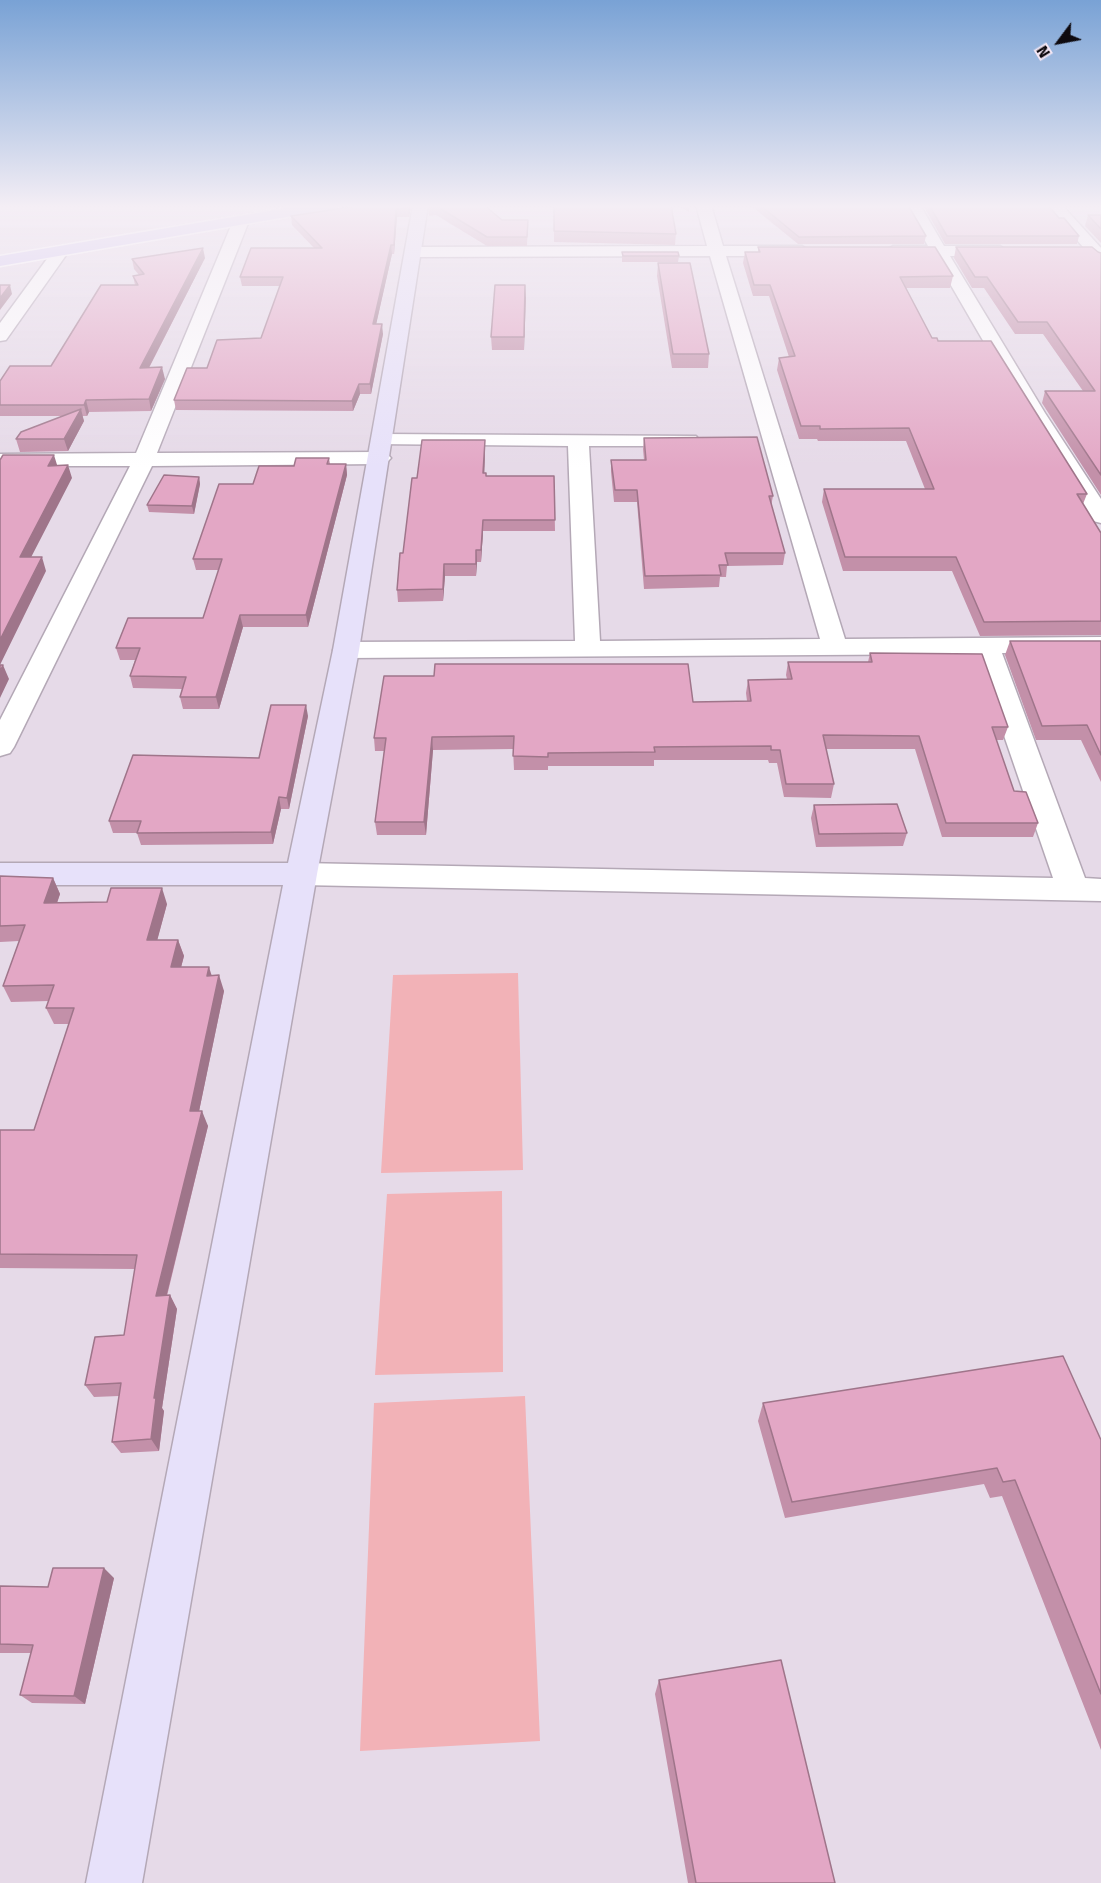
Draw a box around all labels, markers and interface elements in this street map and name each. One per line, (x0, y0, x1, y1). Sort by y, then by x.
north arrow (1029, 12, 1089, 72)
text: N (1032, 42, 1054, 61)

